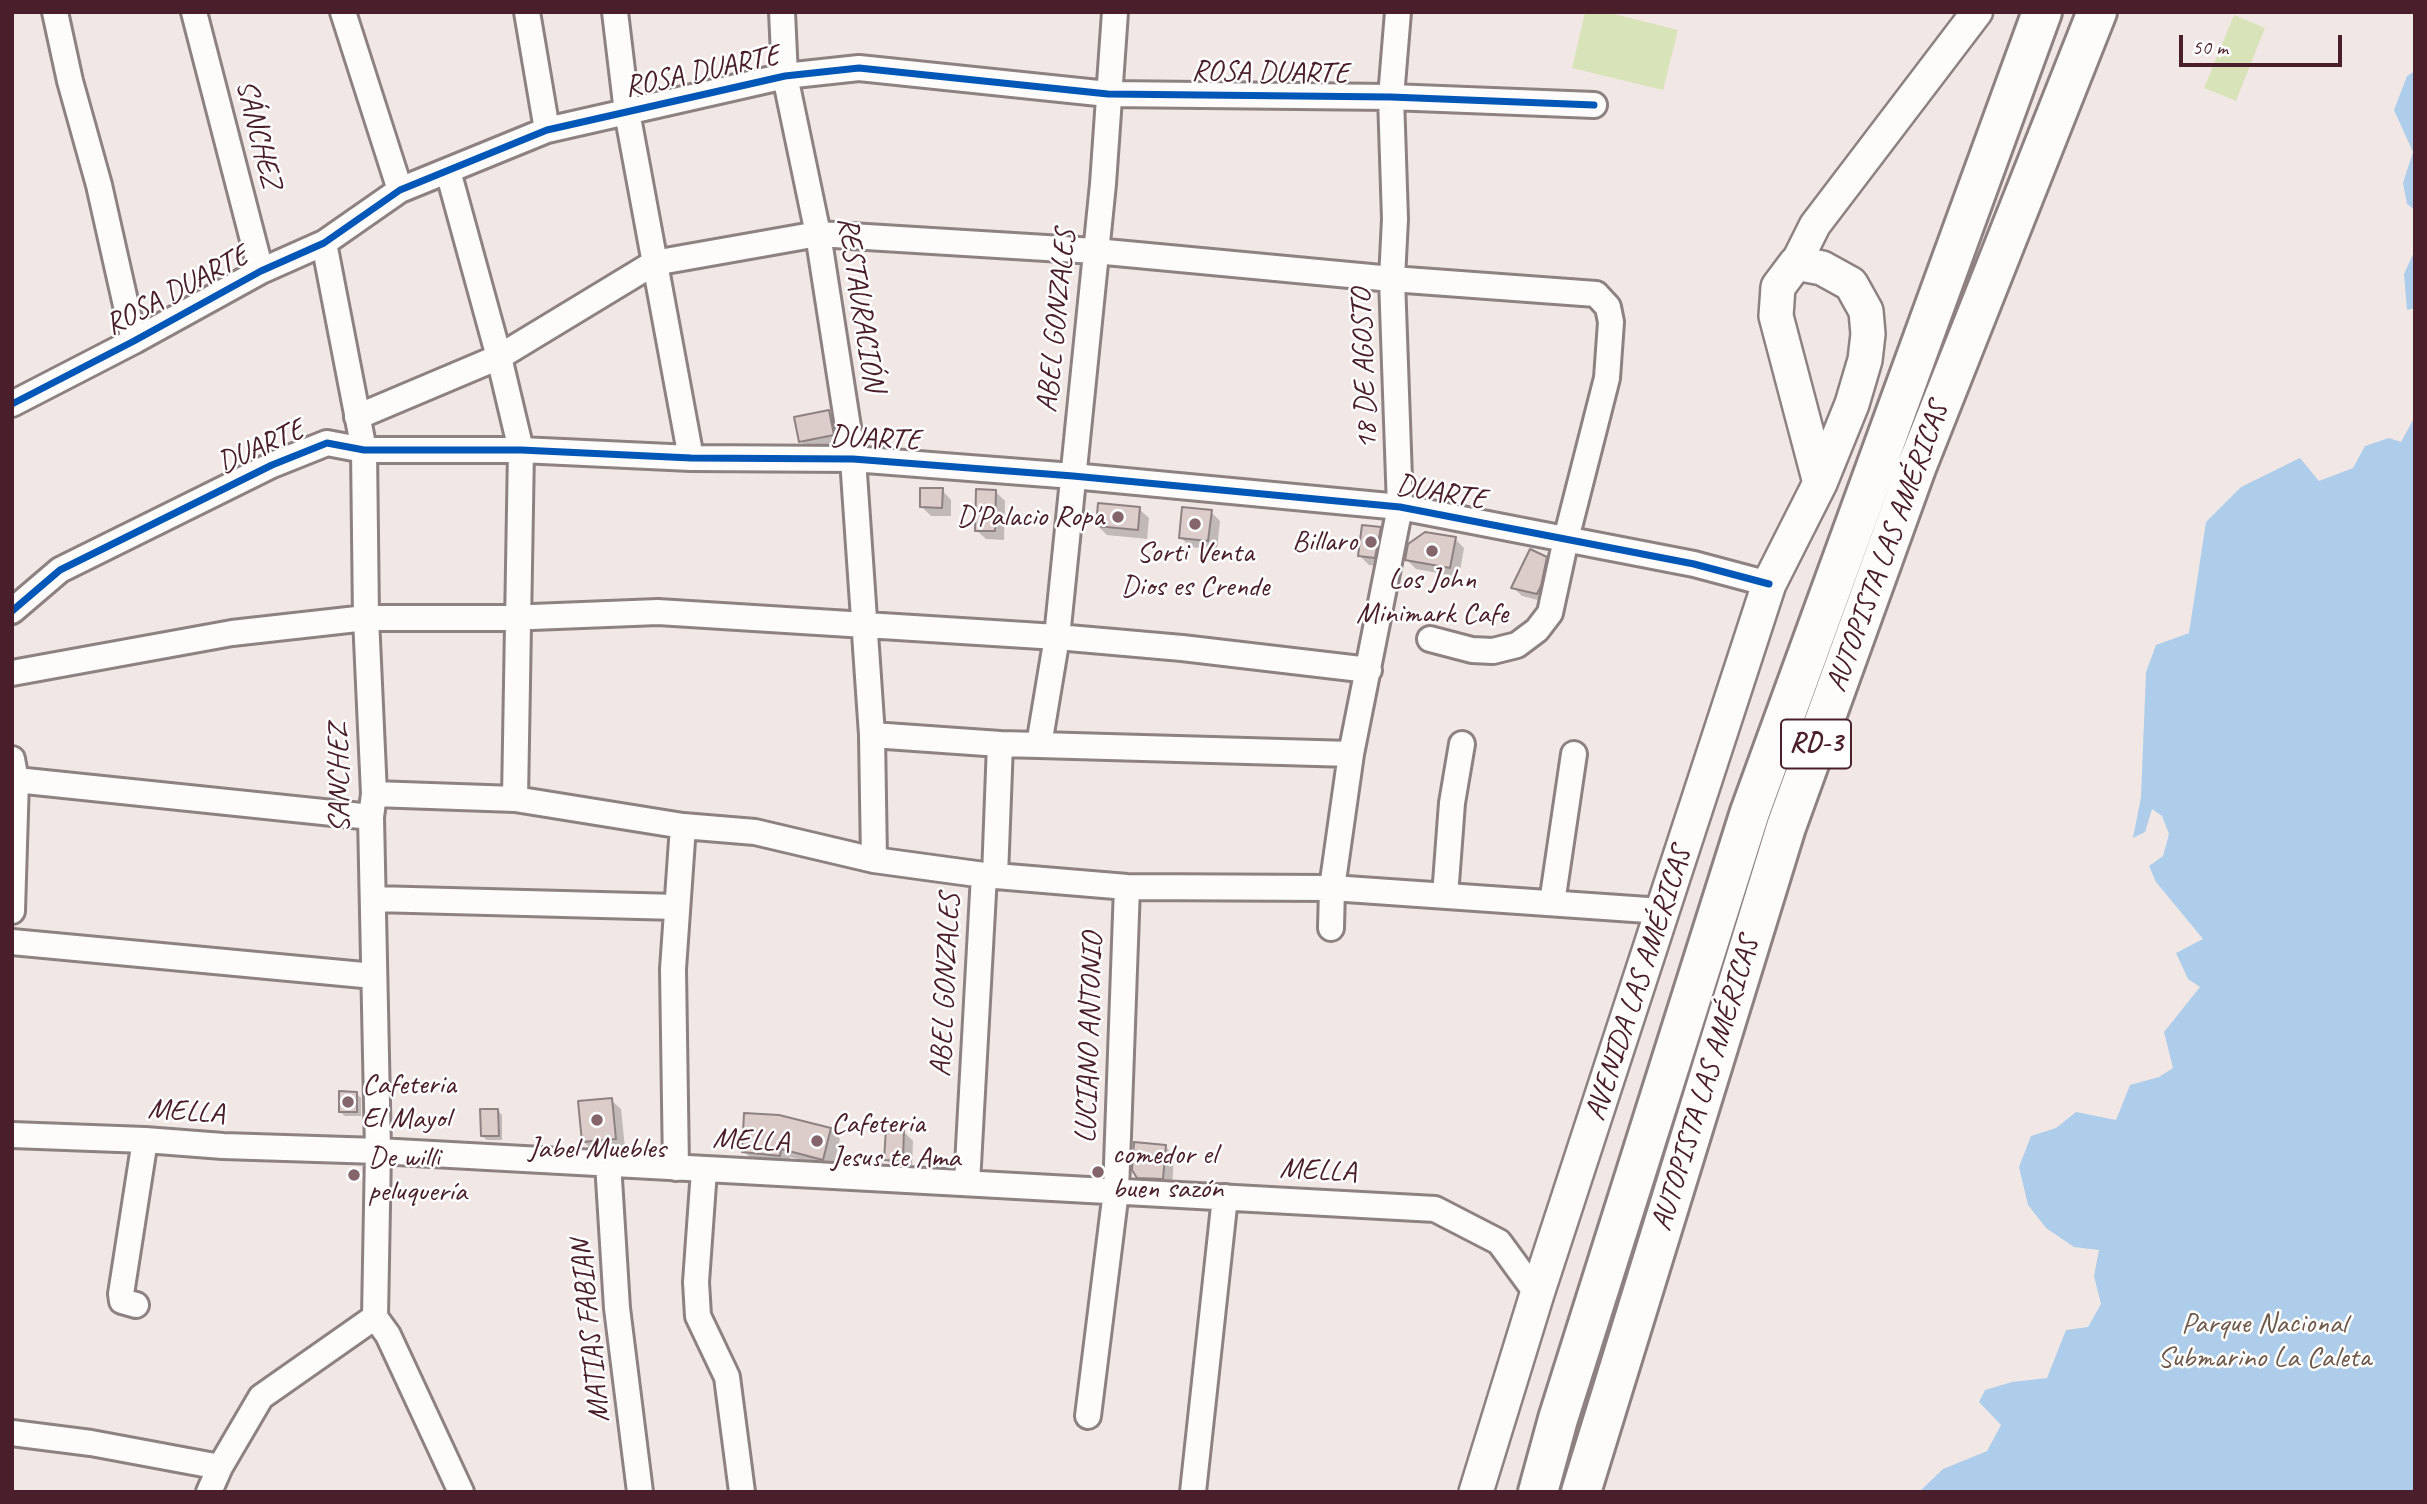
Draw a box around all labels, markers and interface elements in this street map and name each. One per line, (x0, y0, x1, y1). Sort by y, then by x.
scale bar (2182, 21, 2345, 65)
text: 50 m (2192, 34, 2228, 60)
street label: ROSA DUARTE (621, 38, 783, 106)
street label: ROSA DUARTE (1191, 54, 1349, 92)
street label: SÁNCHEZ (227, 76, 289, 192)
street label: RESTAURACIÓN (828, 214, 892, 394)
street label: ABEL GONZALES (1029, 228, 1085, 414)
street label: ROSA DUARTE (99, 238, 255, 344)
street label: 18 DE AGOSTO (1344, 288, 1386, 450)
street label: AUTOPISTA LAS AMÉRICAS (1819, 397, 1957, 697)
street label: DUARTE (212, 412, 310, 482)
street label: DUARTE (829, 419, 921, 459)
street label: DUARTE (1393, 467, 1489, 519)
place label: D'Palacio Ropa (956, 499, 1104, 535)
marker: D'Palacio Ropa (1110, 509, 1126, 525)
marker: Sorti Venta Dios es Crende (1187, 516, 1203, 532)
place label: Billaro (1292, 524, 1357, 560)
marker: Billaro (1363, 534, 1379, 550)
place label: Sorti Venta Dios es Crende (1121, 535, 1269, 606)
marker: Los John Minimark Cafe (1424, 543, 1440, 559)
place label: Los John Minimark Cafe (1356, 562, 1508, 632)
road number: RD-3 (1781, 720, 1851, 768)
street label: SANCHEZ (321, 723, 359, 833)
street label: AVENIDA LAS AMÉRICAS (1578, 843, 1700, 1125)
street label: ABEL GONZALES (923, 892, 969, 1078)
street label: LUCIANO ANTONIO (1068, 932, 1112, 1144)
street label: AUTOPISTA LAS AMÉRICAS (1644, 933, 1768, 1235)
place label: Cafeteria El Mayol (362, 1067, 456, 1138)
street label: MELLA (147, 1091, 225, 1133)
marker: Cafeteria El Mayol (340, 1094, 356, 1110)
place label: Cafeteria Jesus te Ama (831, 1106, 960, 1176)
marker: Jabel Muebles (589, 1112, 605, 1128)
street label: MELLA (712, 1121, 790, 1161)
place label: Jabel Muebles (528, 1131, 666, 1167)
marker: Cafeteria Jesus te Ama (809, 1133, 825, 1149)
place label: comedor el buen sazón (1112, 1137, 1223, 1208)
place label: De willi peluquería (368, 1140, 467, 1210)
street label: MELLA (1279, 1151, 1357, 1191)
marker: comedor el buen sazón (1090, 1164, 1106, 1180)
marker: De willi peluquería (346, 1167, 362, 1183)
street label: MATIAS FABIAN (564, 1238, 618, 1424)
park label: Parque Nacional Submarino La Caleta (2157, 1306, 2371, 1376)

